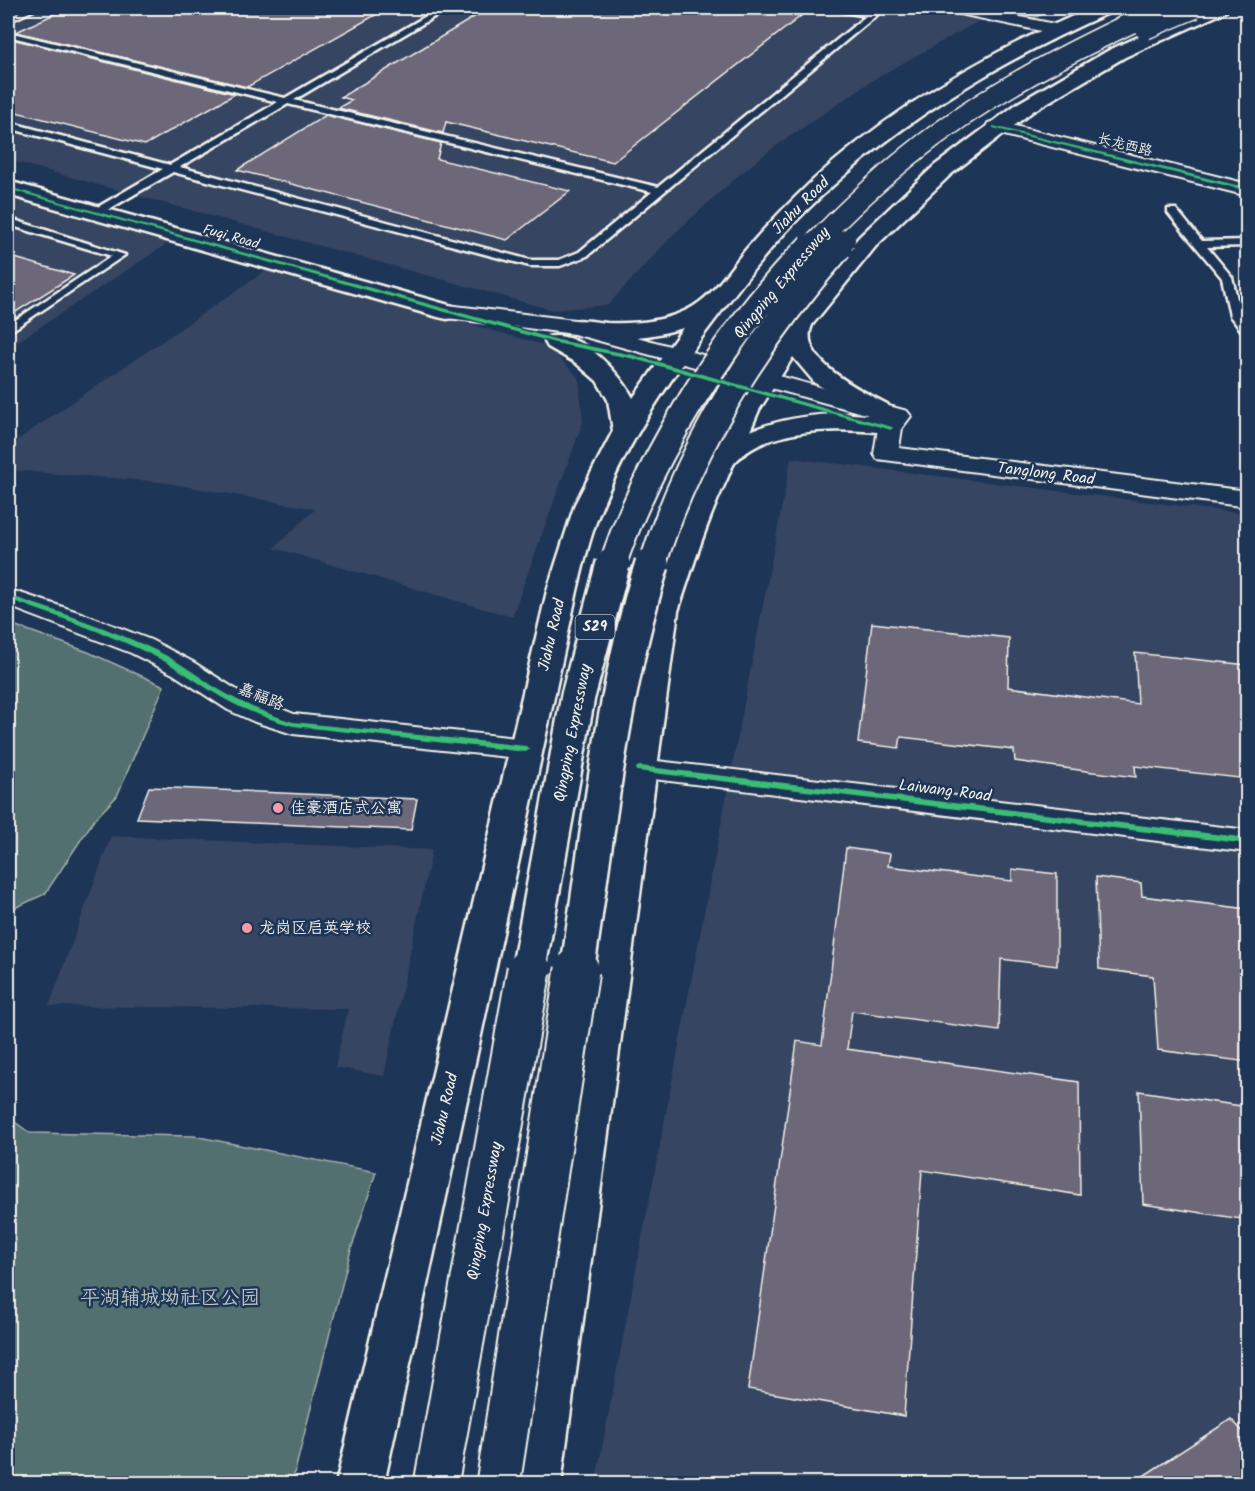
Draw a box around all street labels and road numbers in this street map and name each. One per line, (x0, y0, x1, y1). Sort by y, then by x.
street label: 长龙西路 (1095, 128, 1155, 162)
street label: Jiahu Road (766, 170, 837, 241)
street label: Fuqi Road (200, 218, 263, 256)
street label: Qingping Expressway (727, 221, 837, 345)
street label: Tanglong Road (996, 456, 1097, 493)
street label: Jiahu Road (532, 595, 573, 674)
road number: S29 (576, 615, 614, 639)
street label: Qingping Expressway (547, 661, 599, 804)
street label: 嘉福路 (234, 676, 288, 718)
street label: Laiwang Road (897, 773, 994, 809)
street label: Jiahu Road (425, 1069, 466, 1148)
street label: Qingping Expressway (461, 1139, 510, 1282)

